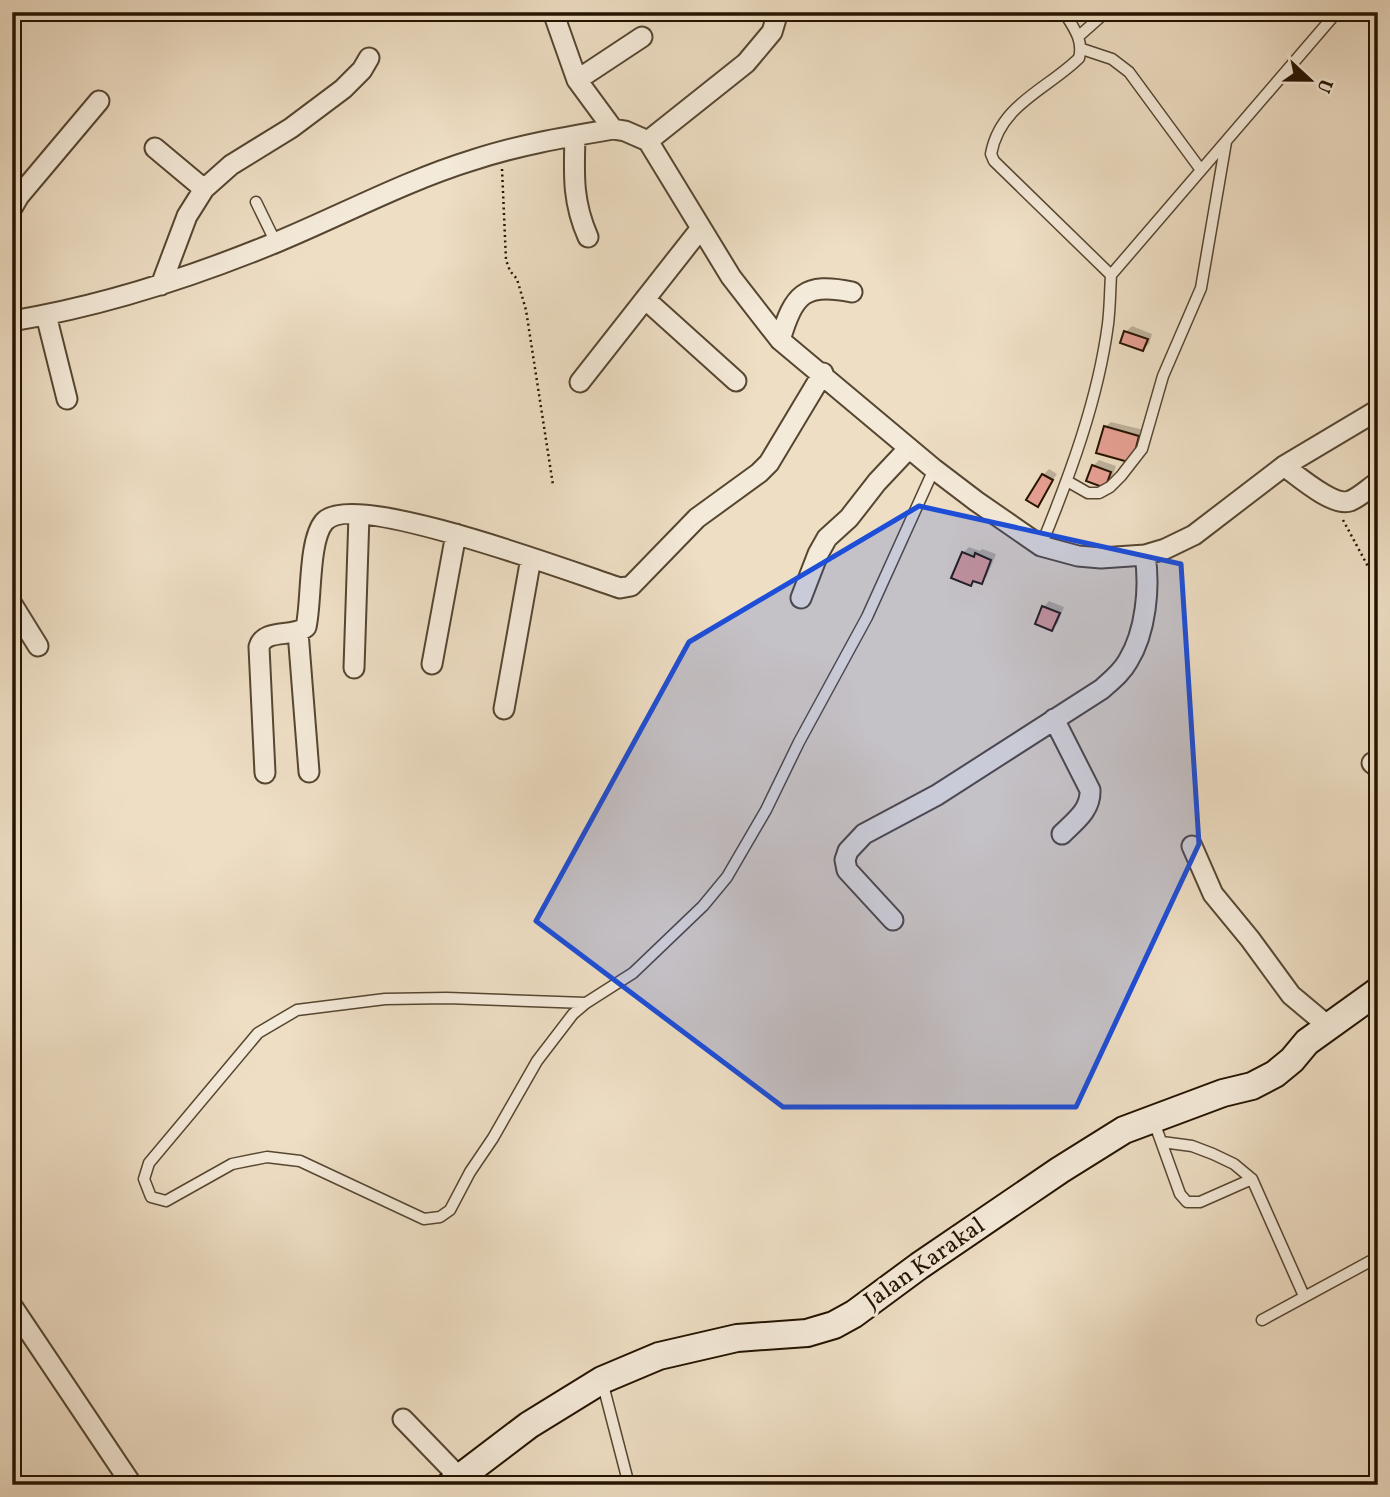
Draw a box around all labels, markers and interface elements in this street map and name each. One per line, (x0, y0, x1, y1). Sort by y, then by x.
north arrow (1274, 46, 1344, 116)
text: U (1309, 75, 1338, 97)
street label: Jalan Karakal (858, 1210, 992, 1318)

